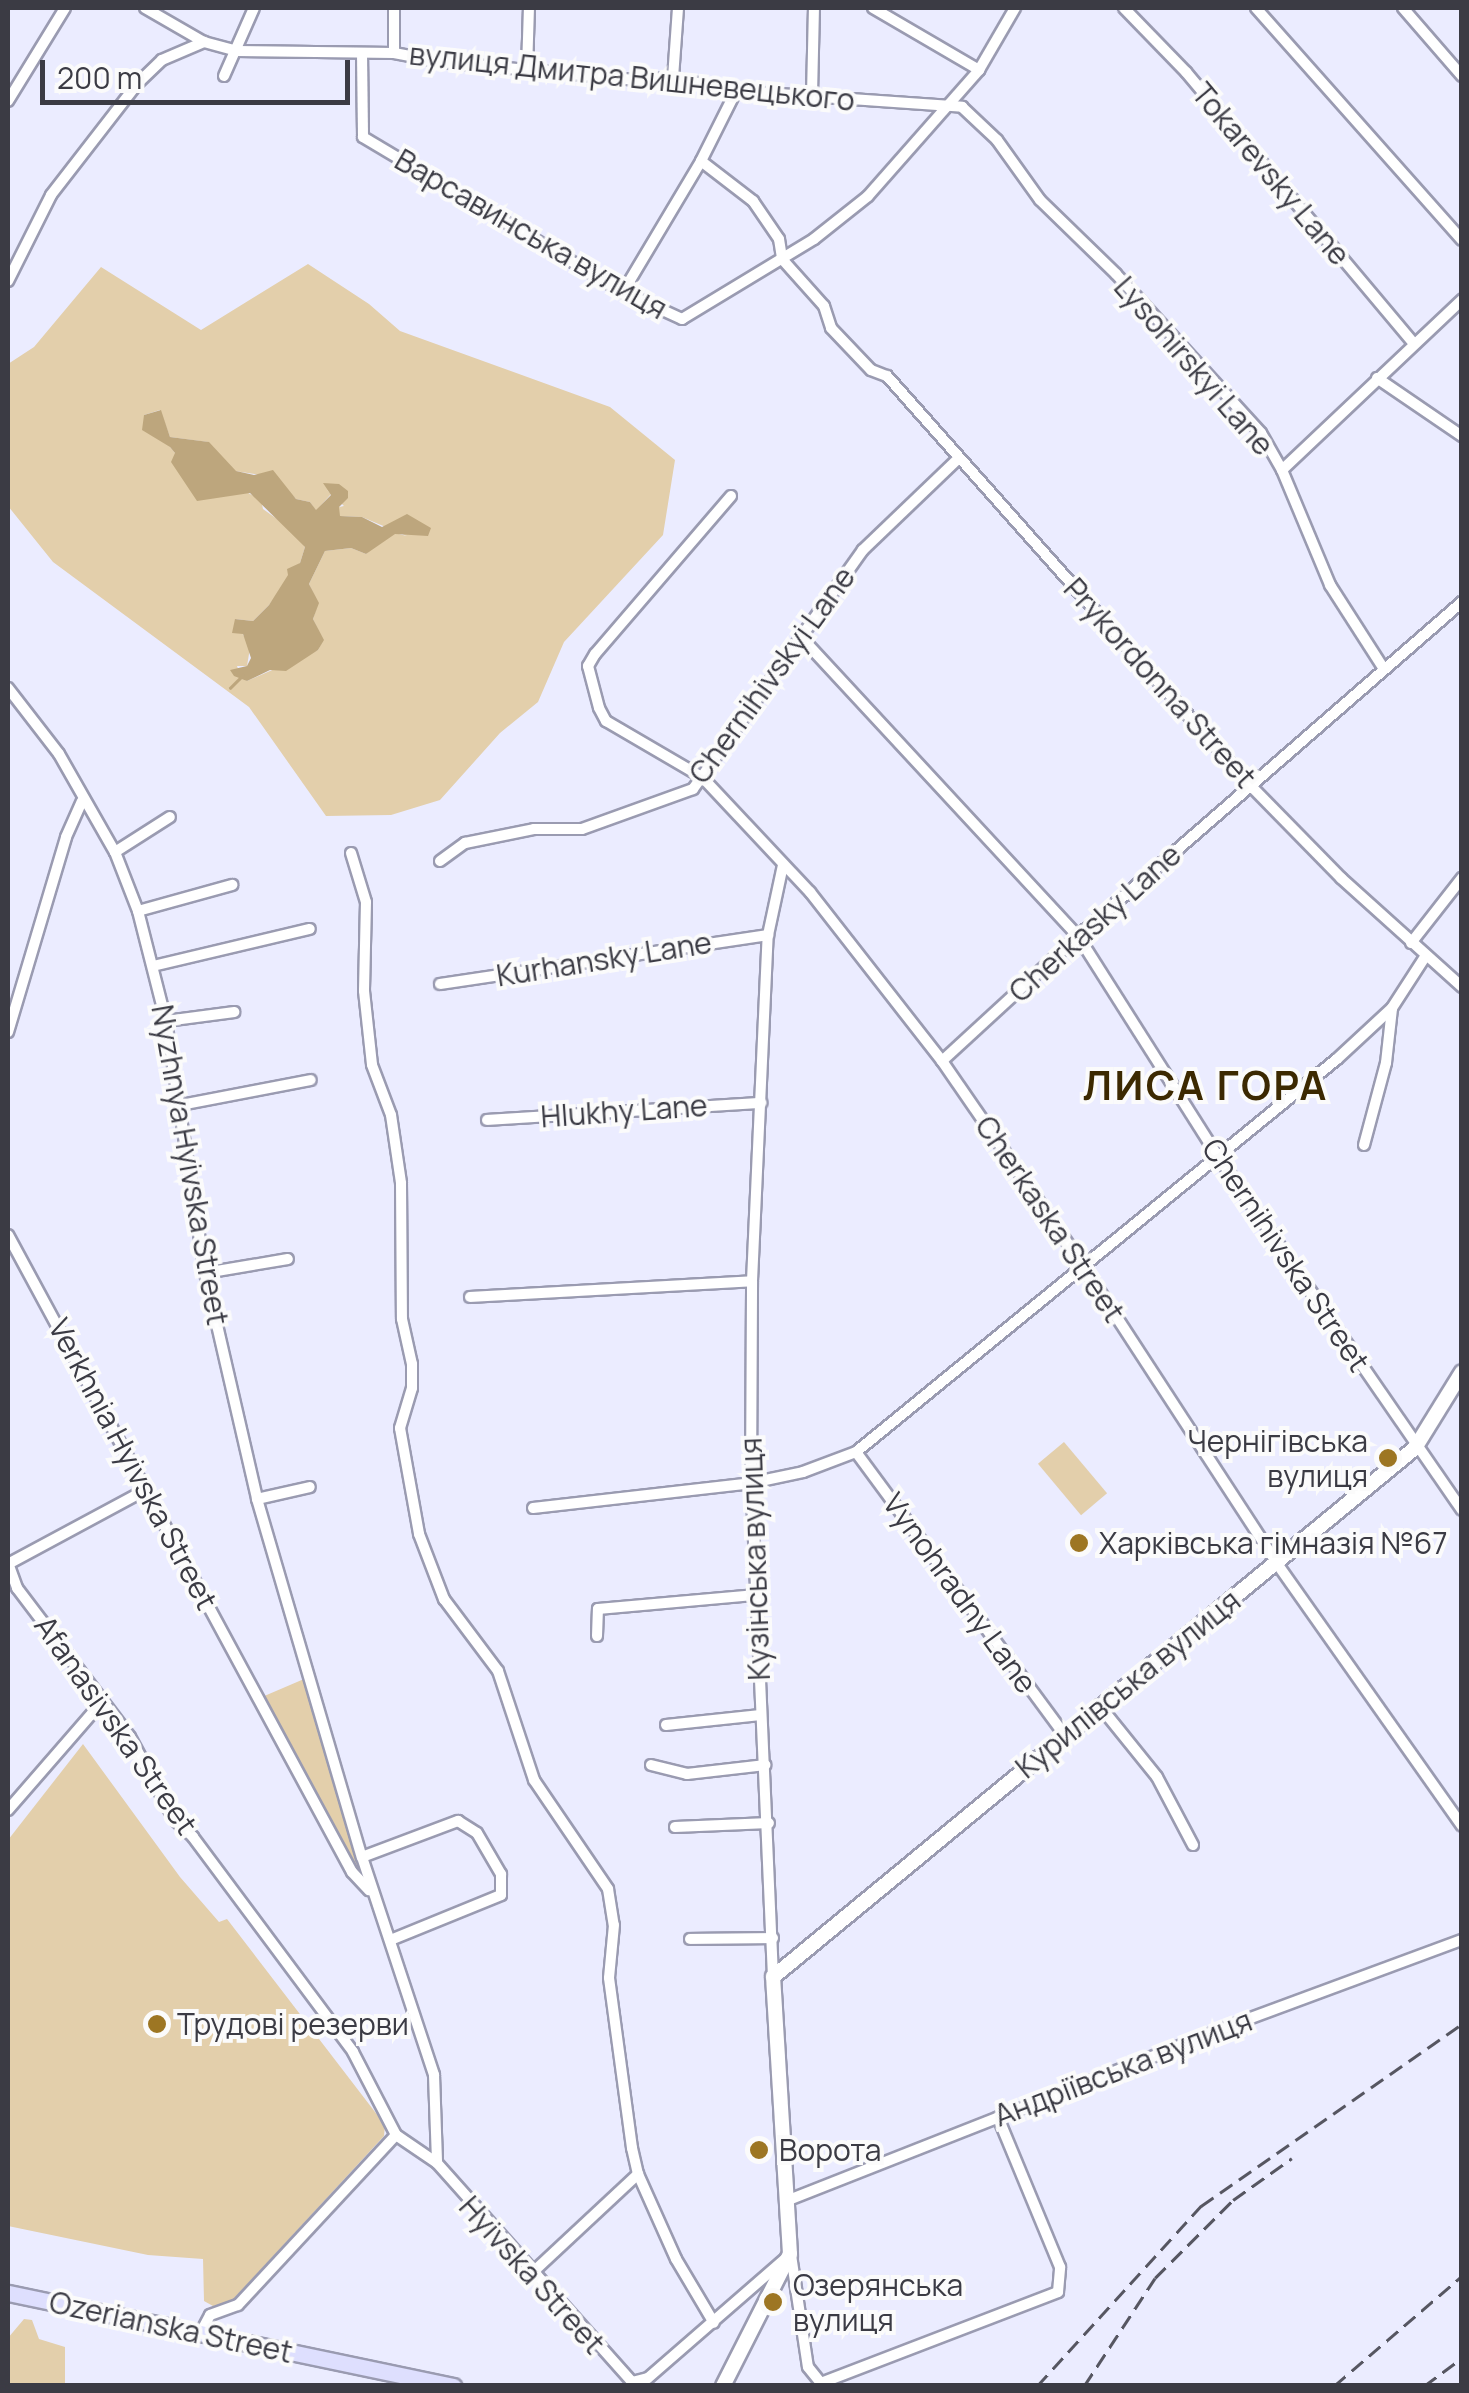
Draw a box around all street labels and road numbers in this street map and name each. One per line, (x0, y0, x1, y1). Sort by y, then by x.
street label: вулиця Дмитра Вишневецького (408, 36, 856, 118)
street label: Tokarevsky Lane (1184, 76, 1358, 272)
street label: Варсавинська вулиця (389, 141, 673, 327)
street label: Lysohirskyi Lane (1107, 269, 1281, 463)
street label: Chernihivskyi Lane (681, 560, 863, 790)
street label: Prykordonna Street (1057, 571, 1263, 795)
street label: Cherkasky Lane (1002, 836, 1188, 1010)
street label: Kurhansky Lane (494, 924, 714, 994)
street label: Nyzhnya Hyivska Street (144, 1002, 236, 1328)
street label: Hlukhy Lane (539, 1087, 709, 1135)
street label: Cherkaska Street (968, 1109, 1132, 1329)
street label: Chernihivska Street (1195, 1132, 1377, 1378)
street label: Verkhnia Hyivska Street (41, 1312, 225, 1616)
street label: Кузінська вулиця (733, 1437, 777, 1681)
street label: Vynohradny Lane (875, 1486, 1045, 1700)
street label: Курилівська вулиця (1009, 1582, 1247, 1786)
street label: Afanasivska Street (27, 1609, 205, 1841)
street label: Андріївська вулиця (989, 2002, 1257, 2134)
street label: Hyivska Street (452, 2189, 612, 2361)
street label: Ozerianska Street (46, 2284, 296, 2370)

